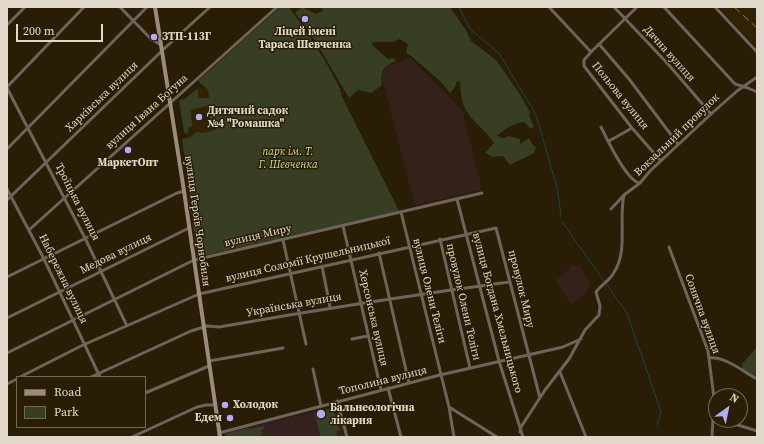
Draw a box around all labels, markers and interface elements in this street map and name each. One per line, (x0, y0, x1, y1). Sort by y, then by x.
marker: Ліцей імені Тараса Шевченка (300, 14, 310, 24)
scale bar (18, 16, 105, 42)
text: 200 m (23, 23, 55, 39)
street label: Дачна вулиця (640, 23, 698, 85)
place label: Ліцей імені Тараса Шевченка (259, 25, 351, 51)
place label: ЗТП-113Г (162, 30, 211, 44)
marker: ЗТП-113Г (149, 32, 159, 42)
street label: Харківська вулиця (63, 59, 141, 135)
street label: Польова вулиця (589, 60, 651, 132)
street label: вулиця Івана Богуна (103, 72, 191, 152)
street label: Вокзальний провулок (632, 91, 722, 179)
place label: Дитячий садок №4 "Ромашка" (207, 104, 288, 130)
marker: Дитячий садок №4 "Ромашка" (194, 112, 204, 122)
marker: МаркетОпт (123, 145, 133, 155)
park label: парк ім. Т. Г. Шевченка (258, 145, 318, 171)
street label: вулиця Героїв Чорнобиля (181, 155, 213, 287)
place label: МаркетОпт (98, 156, 158, 170)
street label: Троїцька вулиця (52, 161, 102, 243)
street label: вулиця Миру (223, 222, 293, 250)
street label: Медова вулиця (78, 231, 154, 277)
street label: вулиця Богдана Хмельницького (469, 231, 525, 395)
street label: Набережна вулиця (36, 232, 90, 326)
street label: вулиця Соломії Крушельницької (224, 235, 392, 285)
street label: вулиця Олени Теліги (409, 237, 449, 345)
street label: провулок Олени Теліги (443, 242, 483, 362)
street label: провулок Миру (505, 249, 537, 329)
street label: Херсонська вулиця (355, 268, 391, 368)
street label: Сонячна вулиця (681, 272, 723, 356)
street label: Українська вулиця (245, 290, 343, 320)
street label: Тополина вулиця (338, 364, 428, 398)
legend (16, 376, 146, 428)
text: Road (54, 384, 81, 400)
north arrow (708, 388, 748, 428)
text: N (727, 390, 742, 407)
place label: Холодок (233, 398, 278, 412)
marker: Холодок (220, 400, 230, 410)
place label: Бальнеологічна лікарня (330, 401, 414, 427)
text: Park (54, 404, 79, 420)
marker: Бальнеологічна лікарня (315, 408, 327, 420)
place label: Едем (195, 411, 222, 425)
marker: Едем (225, 413, 235, 423)

